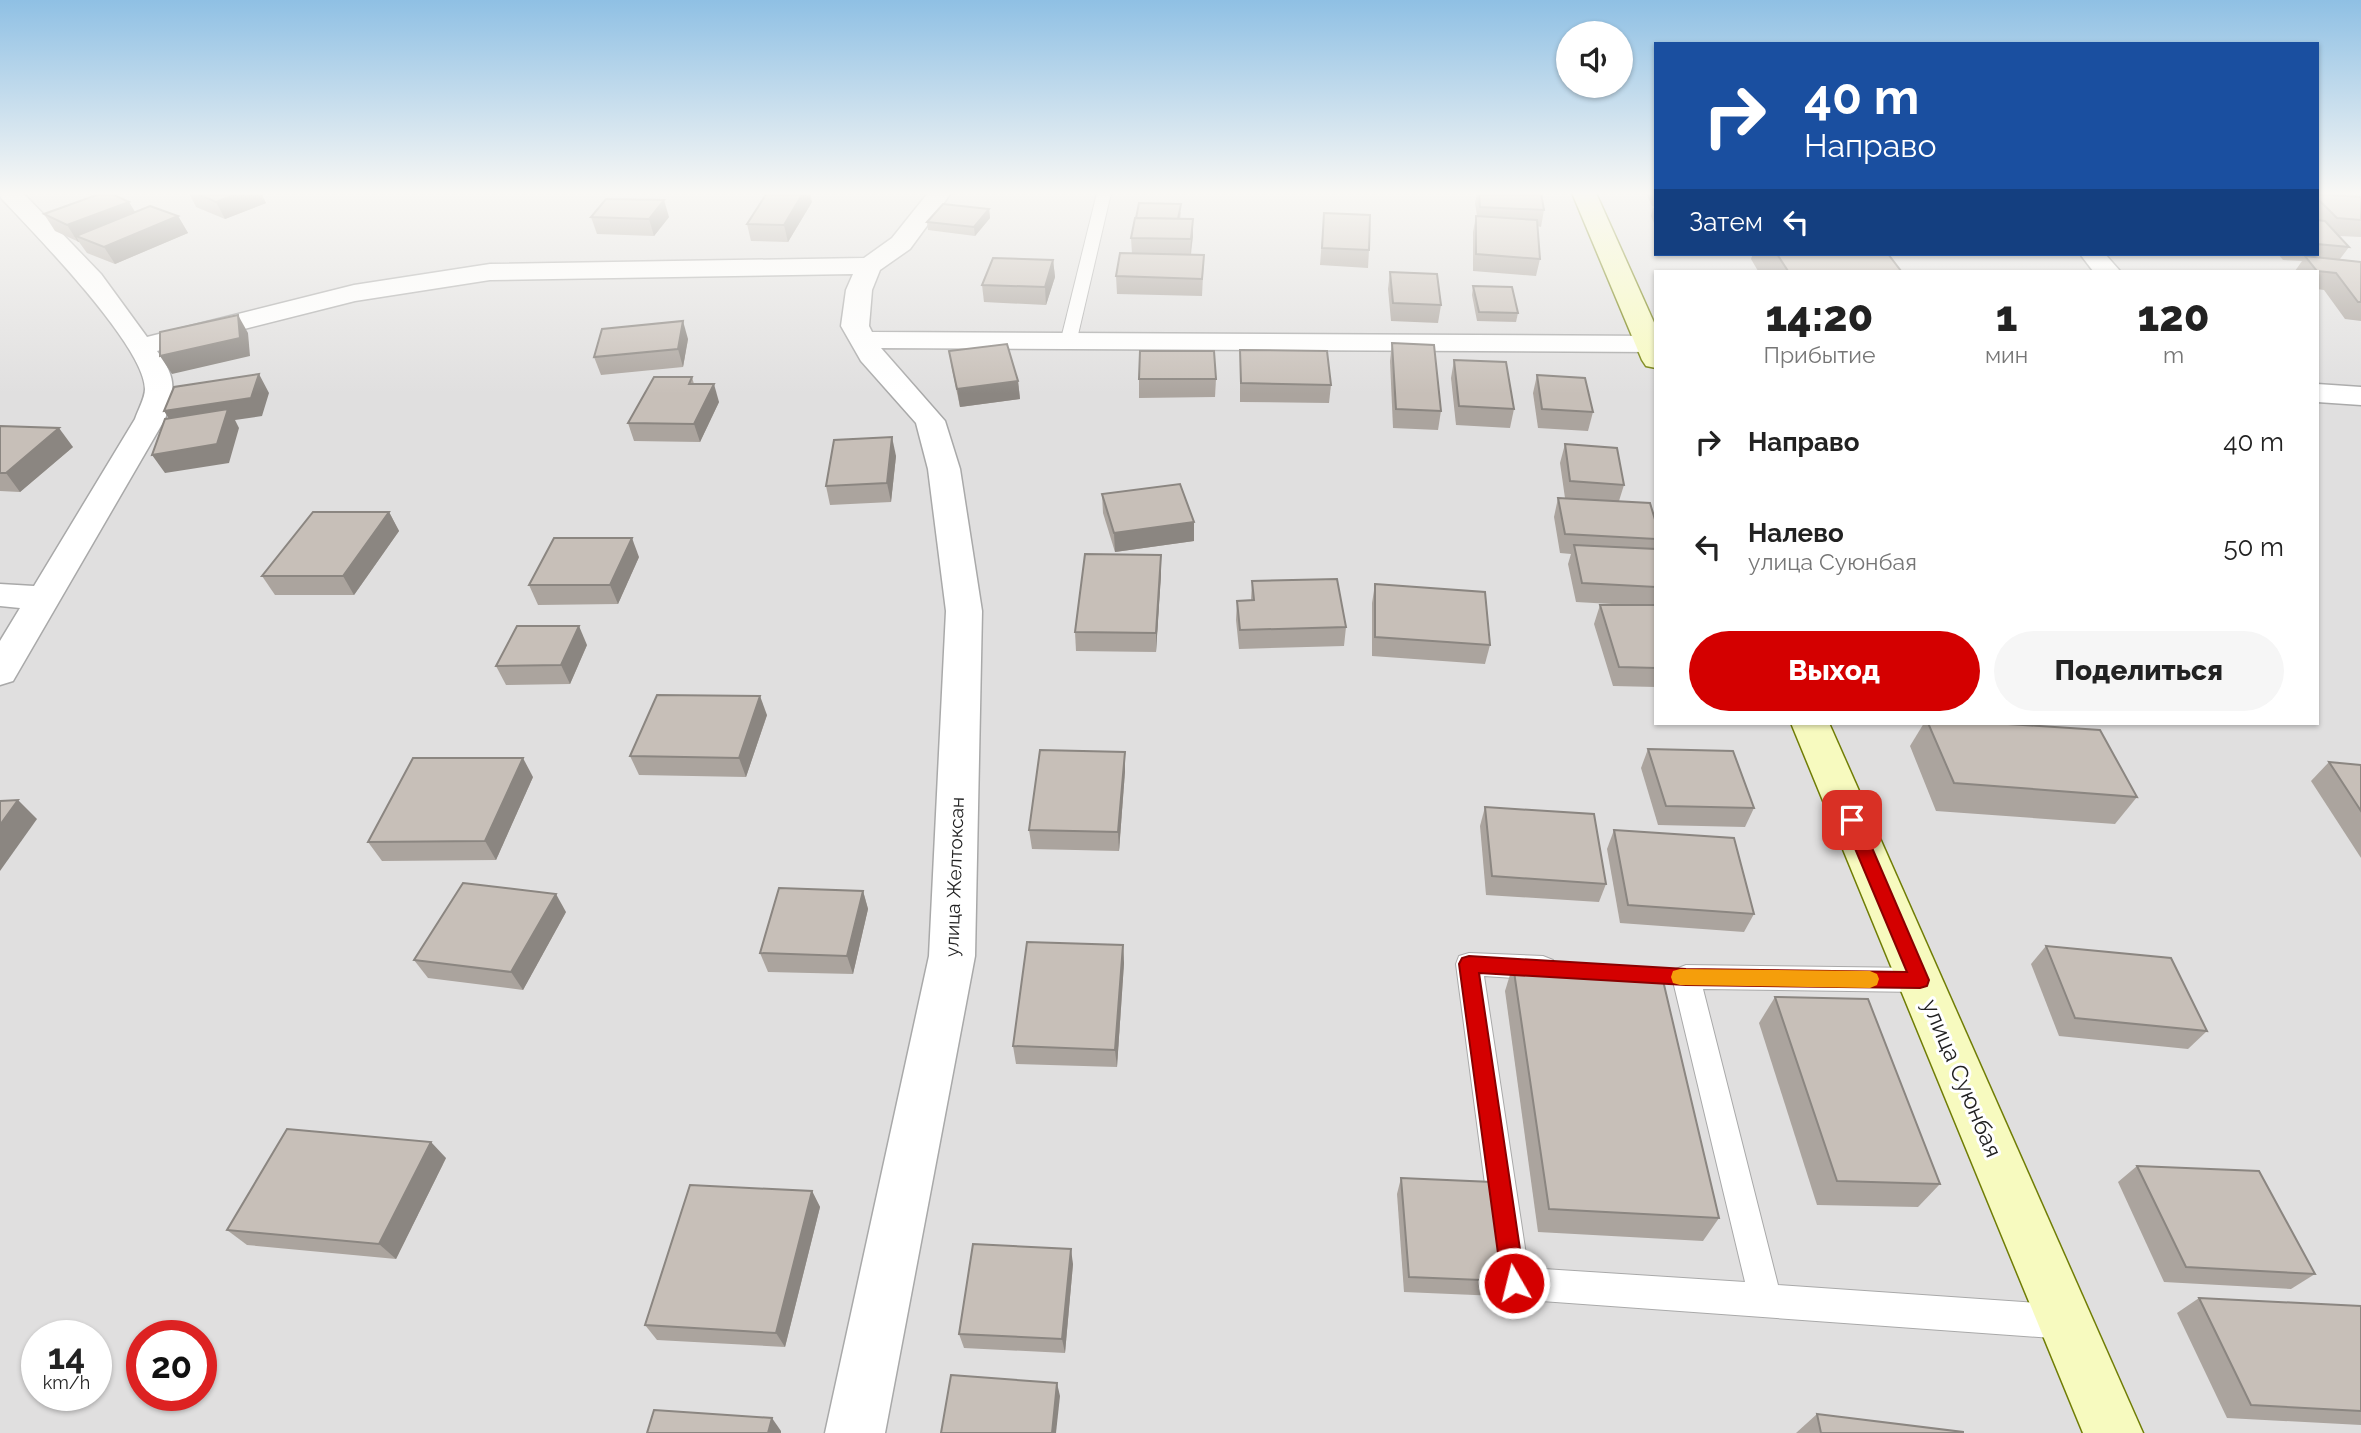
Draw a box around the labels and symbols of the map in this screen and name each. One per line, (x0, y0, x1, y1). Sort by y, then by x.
pin (1822, 790, 1882, 850)
street label: улица Желтоксан (940, 797, 968, 957)
street label: улица Суюнбая (1917, 995, 2008, 1161)
position arrow (1477, 1246, 1551, 1320)
speed limit sign: 20 (126, 1320, 217, 1411)

